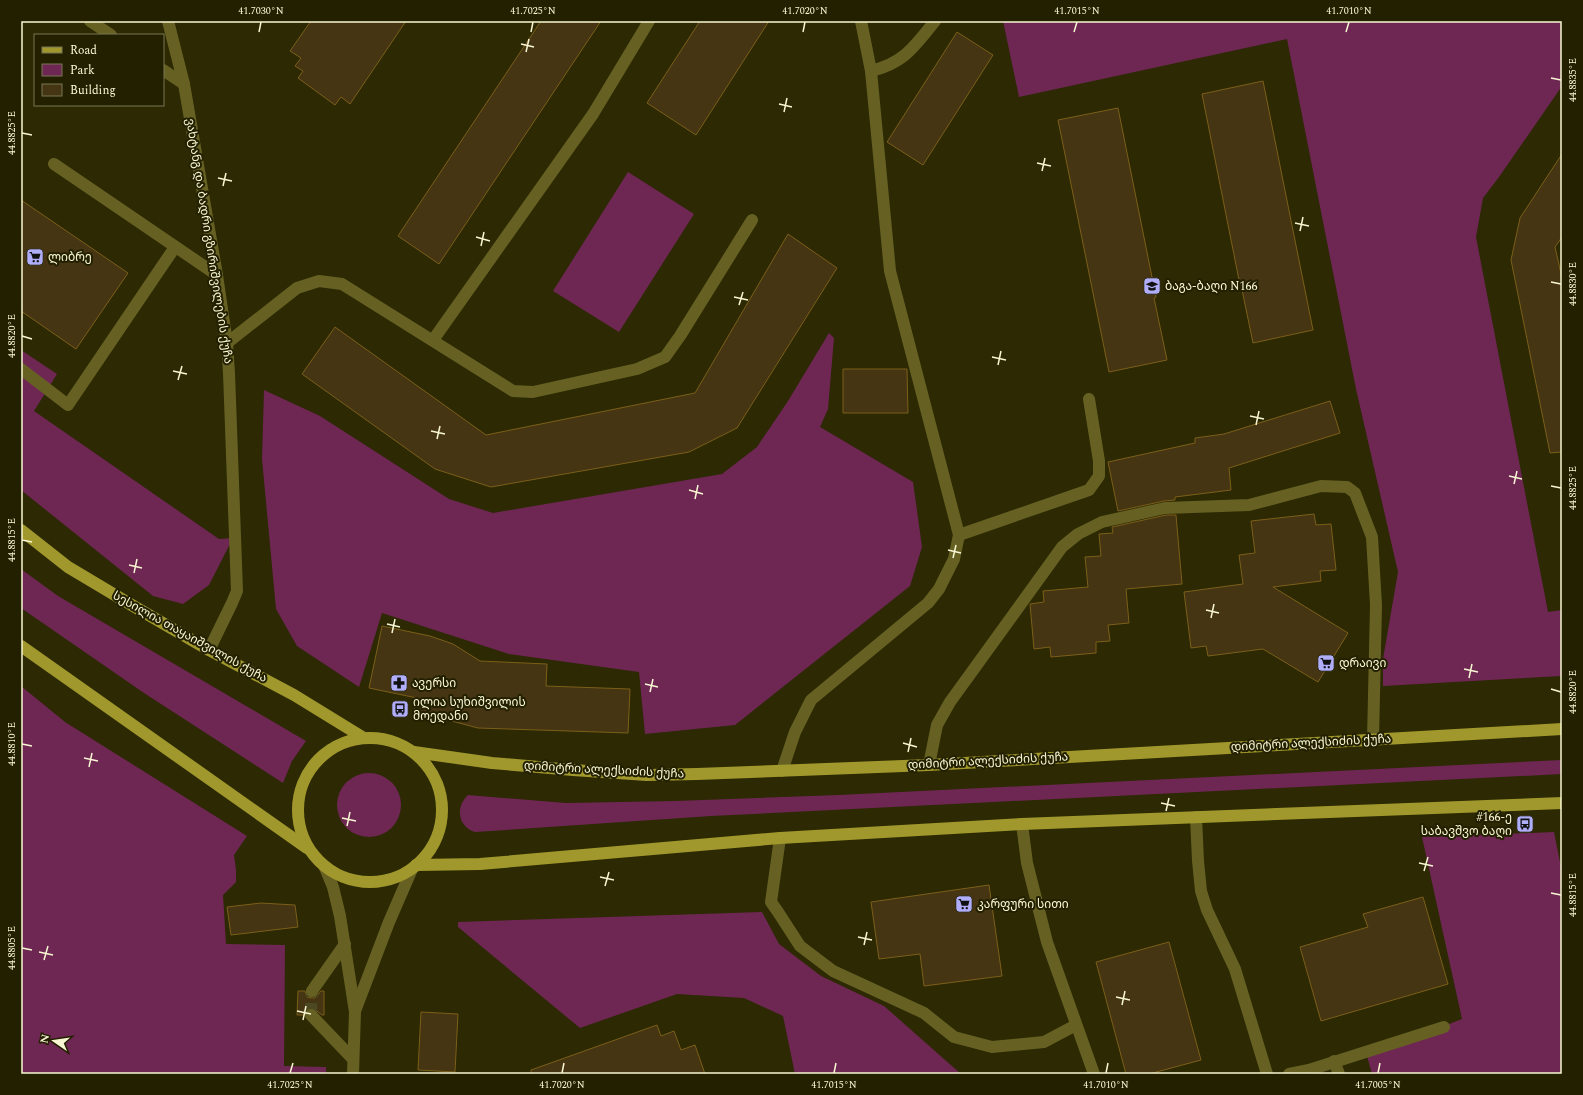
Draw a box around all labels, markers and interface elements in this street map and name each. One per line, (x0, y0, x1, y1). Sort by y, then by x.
text: 41.7030°N (238, 3, 284, 19)
text: 41.7025°N (510, 3, 556, 19)
text: 41.7020°N (782, 3, 828, 19)
text: 41.7015°N (1054, 3, 1100, 19)
text: 41.7010°N (1326, 3, 1372, 19)
legend (34, 34, 164, 106)
text: Road (70, 41, 97, 60)
text: 44.8835°E (1565, 58, 1581, 102)
text: Park (70, 61, 95, 80)
text: Building (70, 81, 116, 100)
text: 44.8825°E (4, 111, 20, 155)
street label: ვახტანგ და ბადრი გზირიშვილების ქუჩა (180, 117, 238, 365)
supermarket icon: ლიბრე (25, 247, 45, 267)
place label: ლიბრე (48, 248, 92, 267)
text: 44.8830°E (1565, 262, 1581, 306)
school or university icon: ბაგა-ბაღი N166 (1142, 276, 1162, 296)
place label: ბაგა-ბაღი N166 (1165, 277, 1258, 296)
text: 44.8820°E (4, 314, 20, 358)
text: 44.8825°E (1565, 466, 1581, 510)
text: 44.8815°E (4, 518, 20, 562)
street label: სესილია თაყაიშვილის ქუჩა (109, 586, 271, 688)
supermarket icon: დრაივი (1316, 653, 1336, 673)
place label: დრაივი (1339, 654, 1386, 673)
text: 44.8820°E (1565, 670, 1581, 714)
pharmacy icon: ავერსი (389, 673, 409, 693)
place label: ავერსი (412, 674, 456, 693)
place label: ილია სუხიშვილის მოედანი (413, 693, 526, 726)
bus stop icon: ილია სუხიშვილის მოედანი (390, 699, 410, 719)
text: 44.8810°E (4, 722, 20, 766)
street label: დიმიტრი ალექსიძის ქუჩა (1230, 729, 1392, 757)
street label: დიმიტრი ალექსიძის ქუჩა (907, 747, 1069, 775)
street label: დიმიტრი ალექსიძის ქუჩა (523, 756, 685, 784)
place label: #166-ე საბავშვო ბაღი (1421, 808, 1512, 841)
bus stop icon: #166-ე საბავშვო ბაღი (1515, 814, 1535, 834)
text: 44.8815°E (1565, 873, 1581, 917)
supermarket icon: კარფური სითი (954, 894, 974, 914)
place label: კარფური სითი (977, 895, 1069, 914)
text: 44.8805°E (4, 926, 20, 970)
north arrow (34, 1021, 74, 1061)
text: N (35, 1033, 54, 1045)
text: 41.7025°N (267, 1077, 313, 1093)
text: 41.7020°N (539, 1077, 585, 1093)
text: 41.7015°N (811, 1077, 857, 1093)
text: 41.7010°N (1083, 1077, 1129, 1093)
text: 41.7005°N (1355, 1077, 1401, 1093)

